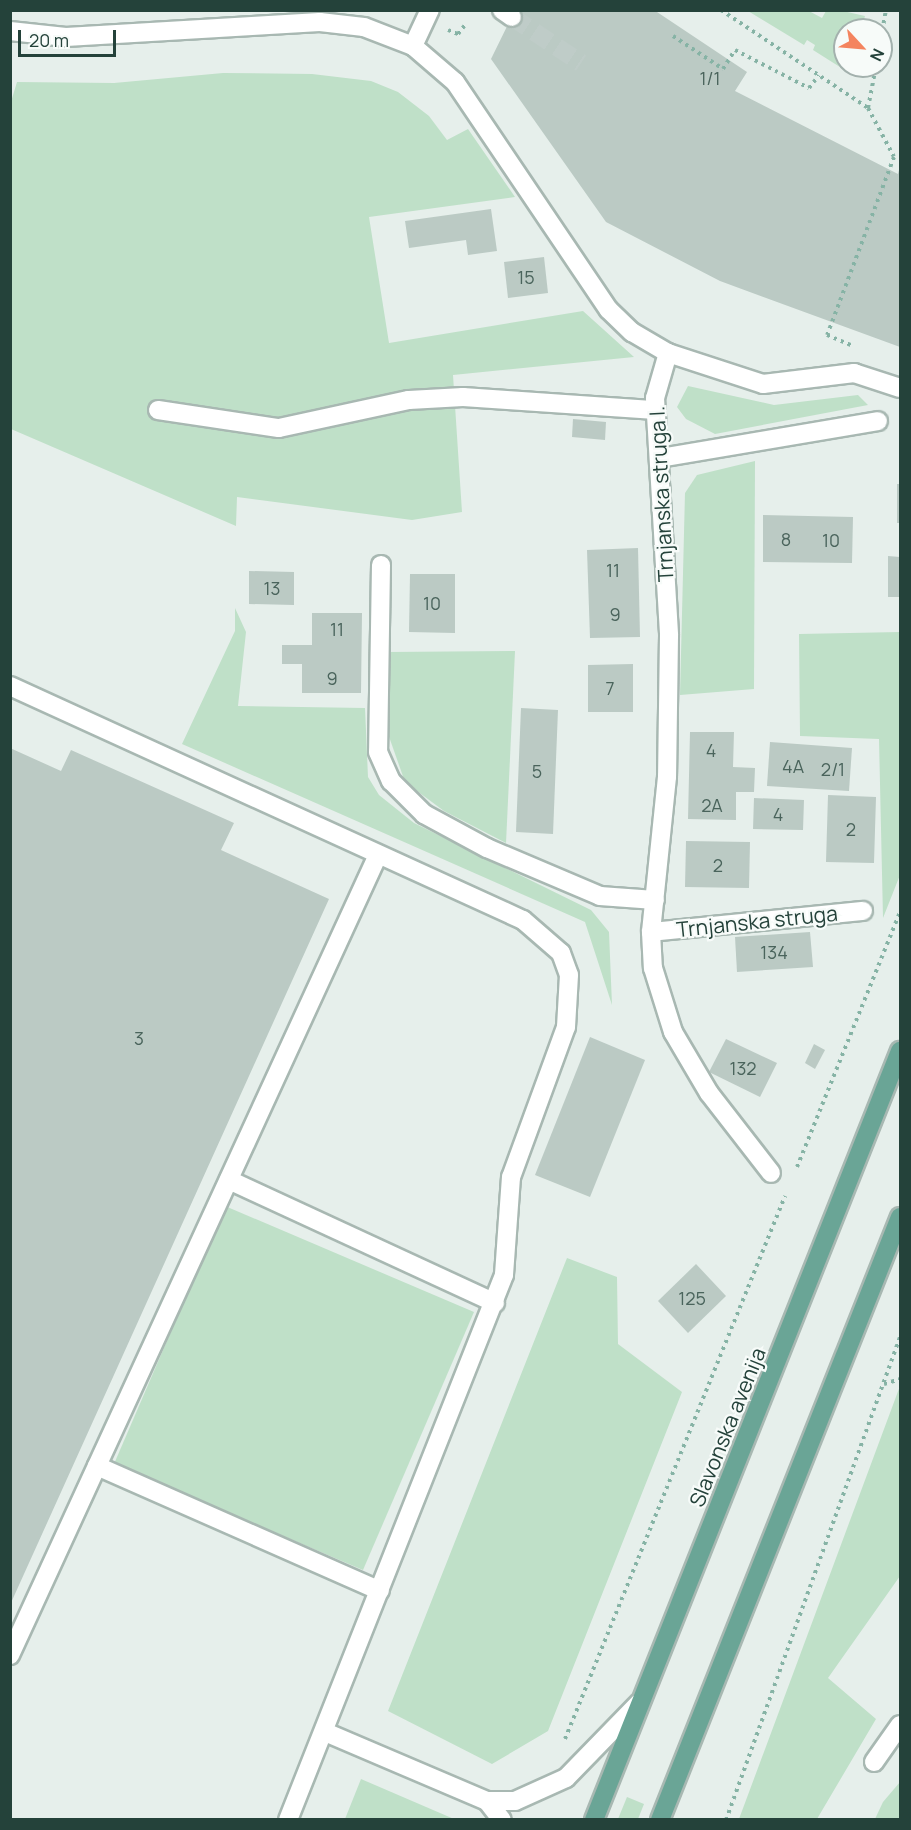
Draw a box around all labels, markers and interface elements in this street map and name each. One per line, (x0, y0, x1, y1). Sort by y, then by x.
scale bar (21, 18, 118, 56)
north arrow (833, 18, 893, 78)
text: 20 m (29, 28, 69, 52)
text: N (865, 45, 890, 65)
house number: 1/1 (699, 67, 721, 89)
house number: 15 (517, 266, 535, 288)
street label: Trnjanska struga I. (644, 405, 678, 583)
house number: 8 (781, 528, 791, 550)
house number: 10 (822, 529, 840, 551)
house number: 11 (606, 559, 620, 581)
house number: 13 (264, 577, 280, 599)
house number: 10 (423, 592, 441, 614)
house number: 9 (609, 603, 621, 625)
house number: 11 (330, 618, 344, 640)
house number: 9 (326, 667, 338, 689)
house number: 7 (605, 677, 615, 699)
house number: 4 (706, 739, 716, 761)
house number: 4A (782, 755, 804, 777)
house number: 2/1 (821, 758, 845, 780)
house number: 5 (532, 760, 542, 782)
house number: 2A (701, 794, 723, 816)
house number: 4 (773, 803, 783, 825)
house number: 2 (846, 818, 856, 840)
house number: 2 (713, 854, 723, 876)
street label: Trnjanska struga (675, 900, 839, 942)
house number: 134 (760, 941, 788, 963)
house number: 3 (134, 1027, 144, 1049)
house number: 132 (729, 1057, 757, 1079)
house number: 125 (678, 1287, 706, 1309)
street label: Slavonska avenija (684, 1344, 770, 1510)

